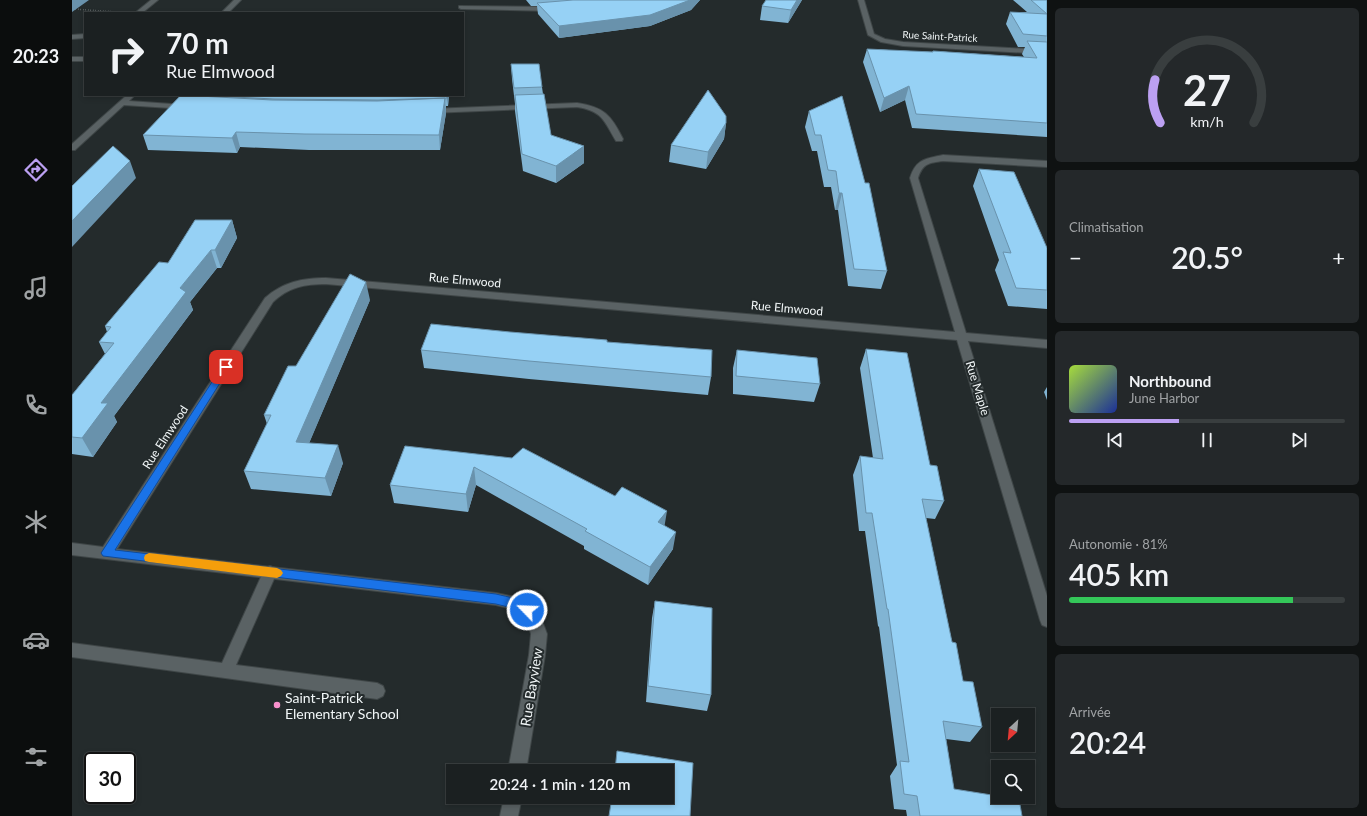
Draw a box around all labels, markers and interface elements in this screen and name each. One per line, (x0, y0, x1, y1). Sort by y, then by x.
text: 70 m (166, 26, 229, 60)
icon: right (100, 28, 152, 80)
street label: Rue Saint-Patrick (902, 28, 979, 44)
text: 20:23 (13, 45, 59, 67)
text: Rue Elmwood (166, 60, 275, 82)
text: 27 (1183, 65, 1231, 115)
text: km/h (1190, 112, 1224, 129)
icon: directions (22, 156, 50, 184)
text: Climatisation (1069, 219, 1144, 235)
text: 20.5° (1171, 239, 1243, 275)
text: − (1069, 244, 1082, 271)
text: + (1332, 244, 1345, 271)
street label: Rue Elmwood (428, 269, 502, 291)
icon: music (22, 274, 50, 302)
street label: Rue Elmwood (750, 297, 824, 319)
pin (209, 350, 243, 384)
icon: arrive (215, 356, 237, 378)
street label: Rue Maple (963, 359, 993, 417)
text: Northbound (1129, 372, 1211, 390)
text: June Harbor (1129, 390, 1199, 406)
icon: phone (22, 391, 50, 419)
street label: Rue Elmwood (139, 402, 191, 472)
icon: previous (1104, 429, 1126, 451)
icon: pause (1196, 429, 1218, 451)
icon: next (1288, 429, 1310, 451)
icon: climate (22, 508, 50, 536)
text: Autonomie · 81% (1069, 536, 1168, 552)
text: 405 km (1069, 556, 1169, 592)
position arrow (506, 589, 548, 631)
icon: car (22, 626, 50, 654)
street label: Rue Bayview (516, 647, 546, 727)
place label: Saint-Patrick Elementary School (285, 689, 399, 722)
marker: Saint-Patrick Elementary School (272, 700, 282, 710)
text: Arrivée (1069, 704, 1111, 720)
north arrow (991, 708, 1035, 752)
map controls (991, 708, 1035, 804)
text: 20:24 (1069, 724, 1146, 760)
icon: filters (22, 743, 50, 771)
speed limit sign: 30 (84, 752, 136, 804)
button: search (991, 760, 1035, 804)
text: 20:24 · 1 min · 120 m (490, 775, 630, 793)

